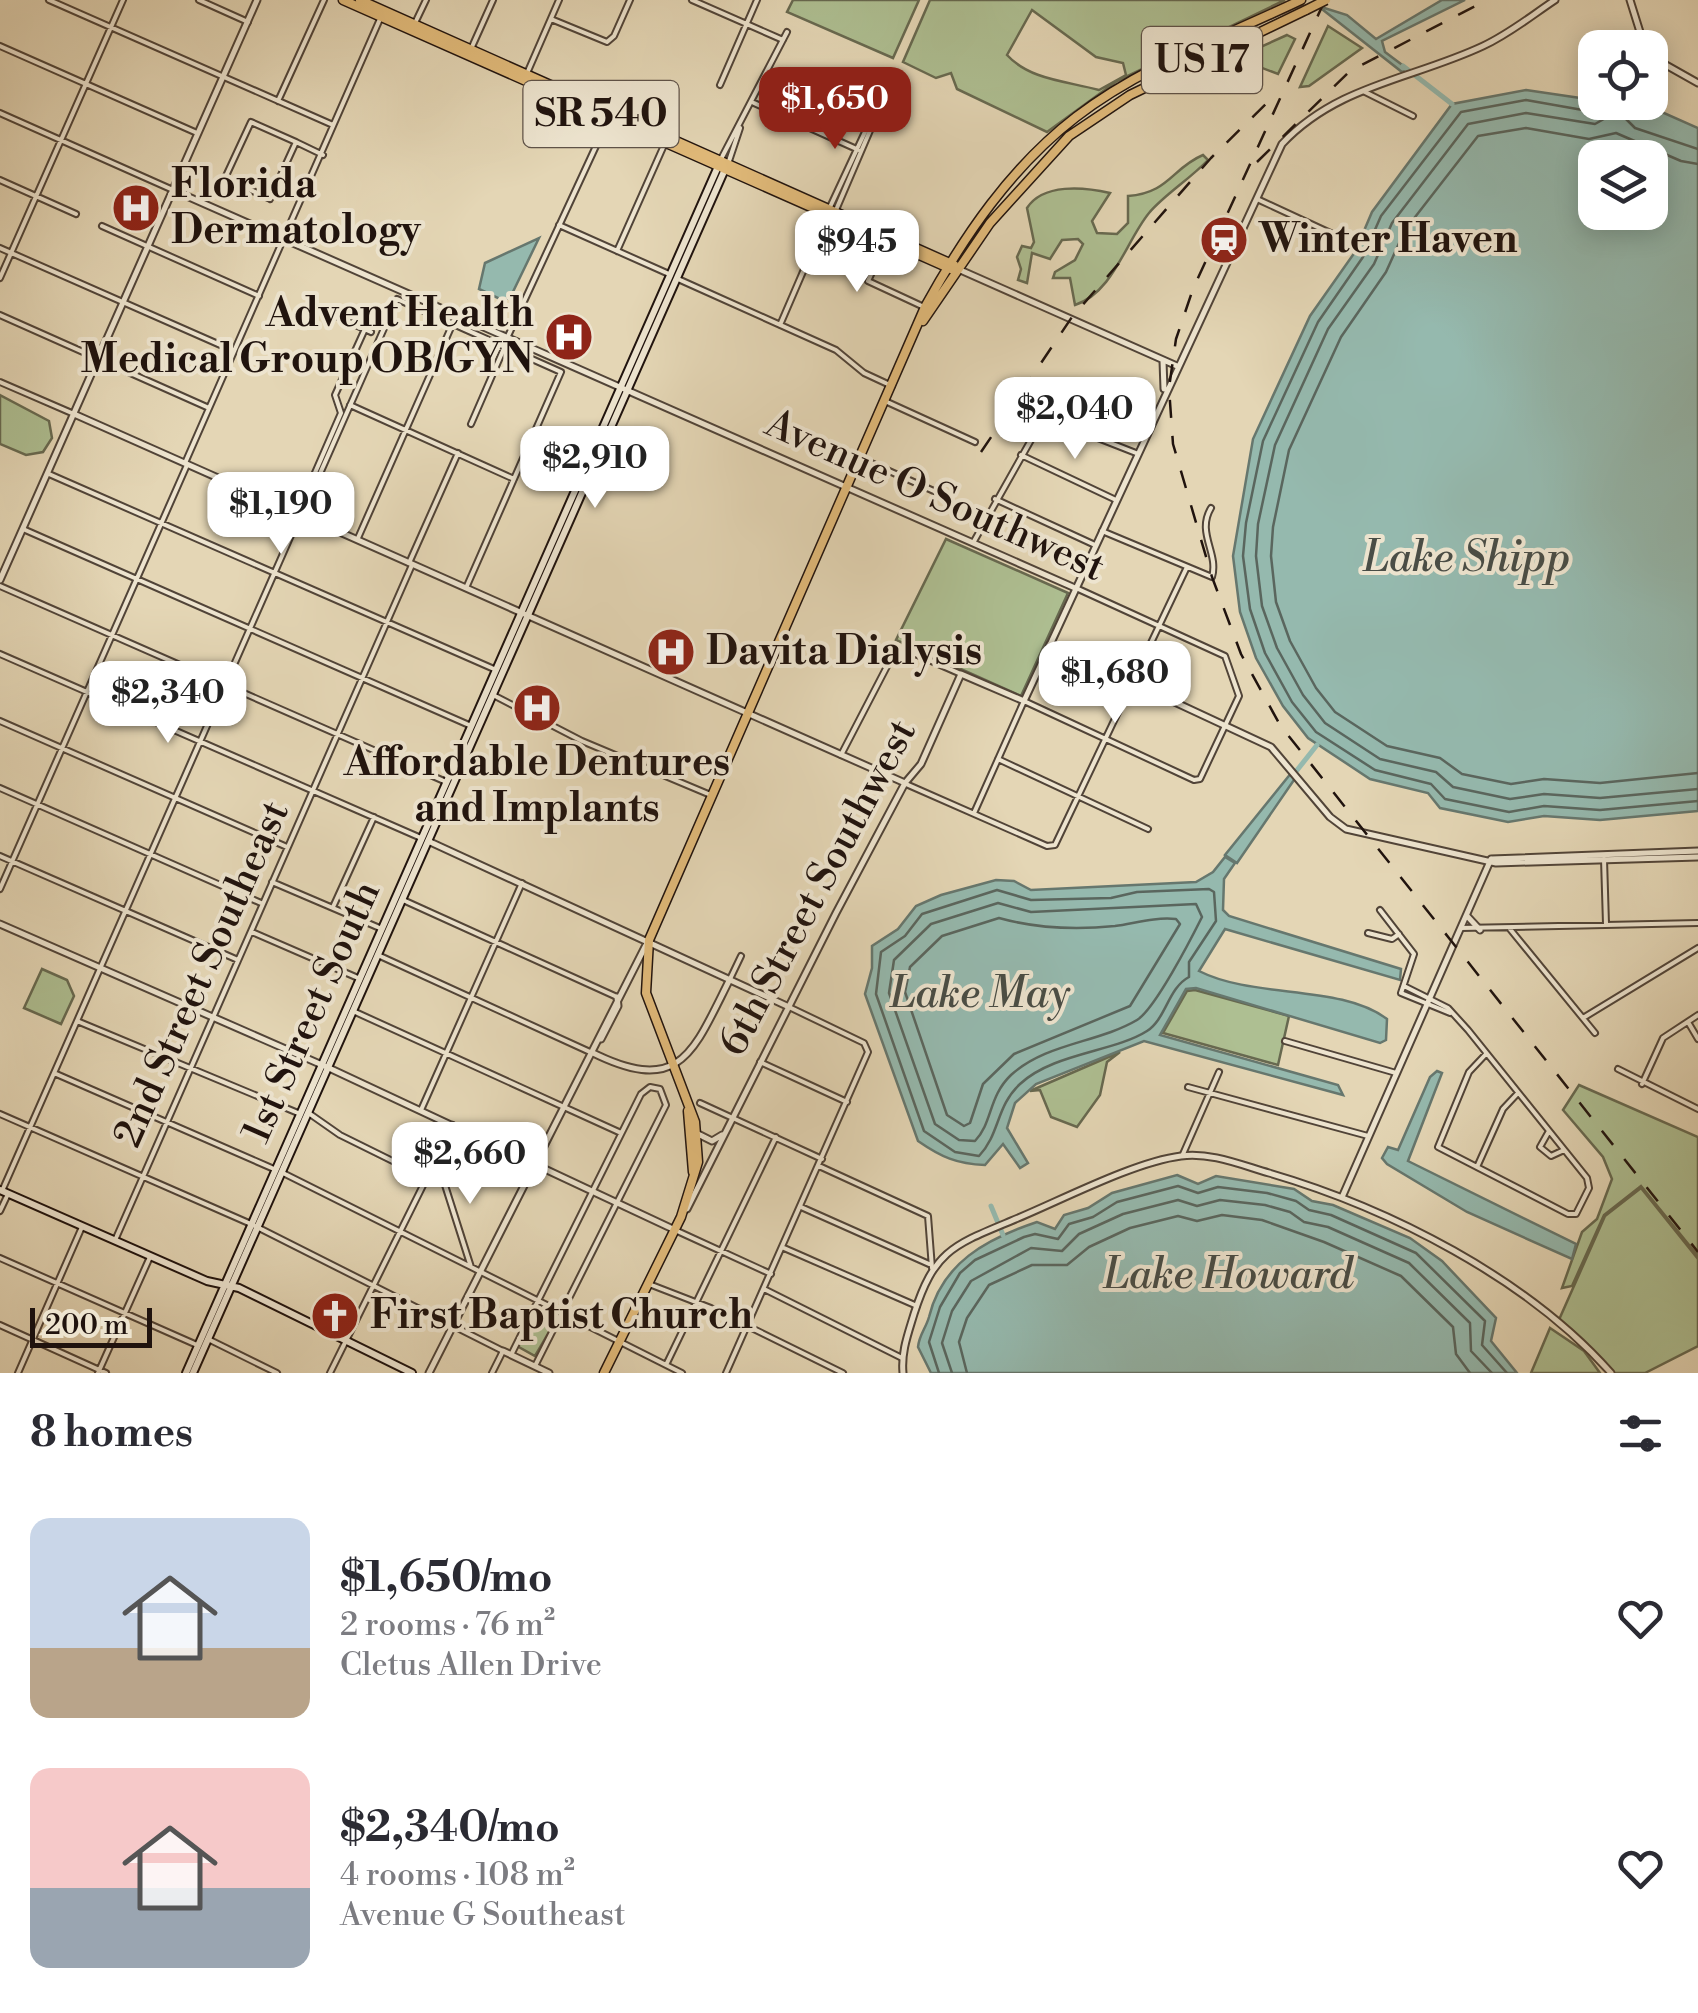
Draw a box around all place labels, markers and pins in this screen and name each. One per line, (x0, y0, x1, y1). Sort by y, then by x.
pin: $1,650 (754, 67, 916, 152)
place label: Florida Dermatology (171, 160, 422, 256)
hospital icon: Florida Dermatology (110, 182, 162, 234)
pin: $945 (798, 210, 916, 295)
station icon: Winter Haven (1198, 214, 1250, 266)
place label: Winter Haven (1258, 215, 1518, 265)
place label: Advent Health Medical Group OB/GYN (81, 289, 534, 385)
hospital icon: Advent Health Medical Group OB/GYN (543, 311, 595, 363)
pin: $2,040 (994, 377, 1156, 462)
pin: $2,910 (514, 426, 676, 511)
pin: $1,190 (200, 472, 362, 557)
hospital icon: Davita Dialysis (645, 626, 697, 678)
place label: Davita Dialysis (706, 627, 982, 677)
pin: $1,680 (1034, 641, 1196, 726)
pin: $2,340 (87, 661, 249, 746)
hospital icon: Affordable Dentures and Implants (511, 682, 563, 734)
place label: Affordable Dentures and Implants (343, 738, 730, 834)
pin: $2,660 (389, 1122, 551, 1207)
church icon: First Baptist Church (309, 1290, 361, 1342)
place label: First Baptist Church (370, 1291, 753, 1341)

